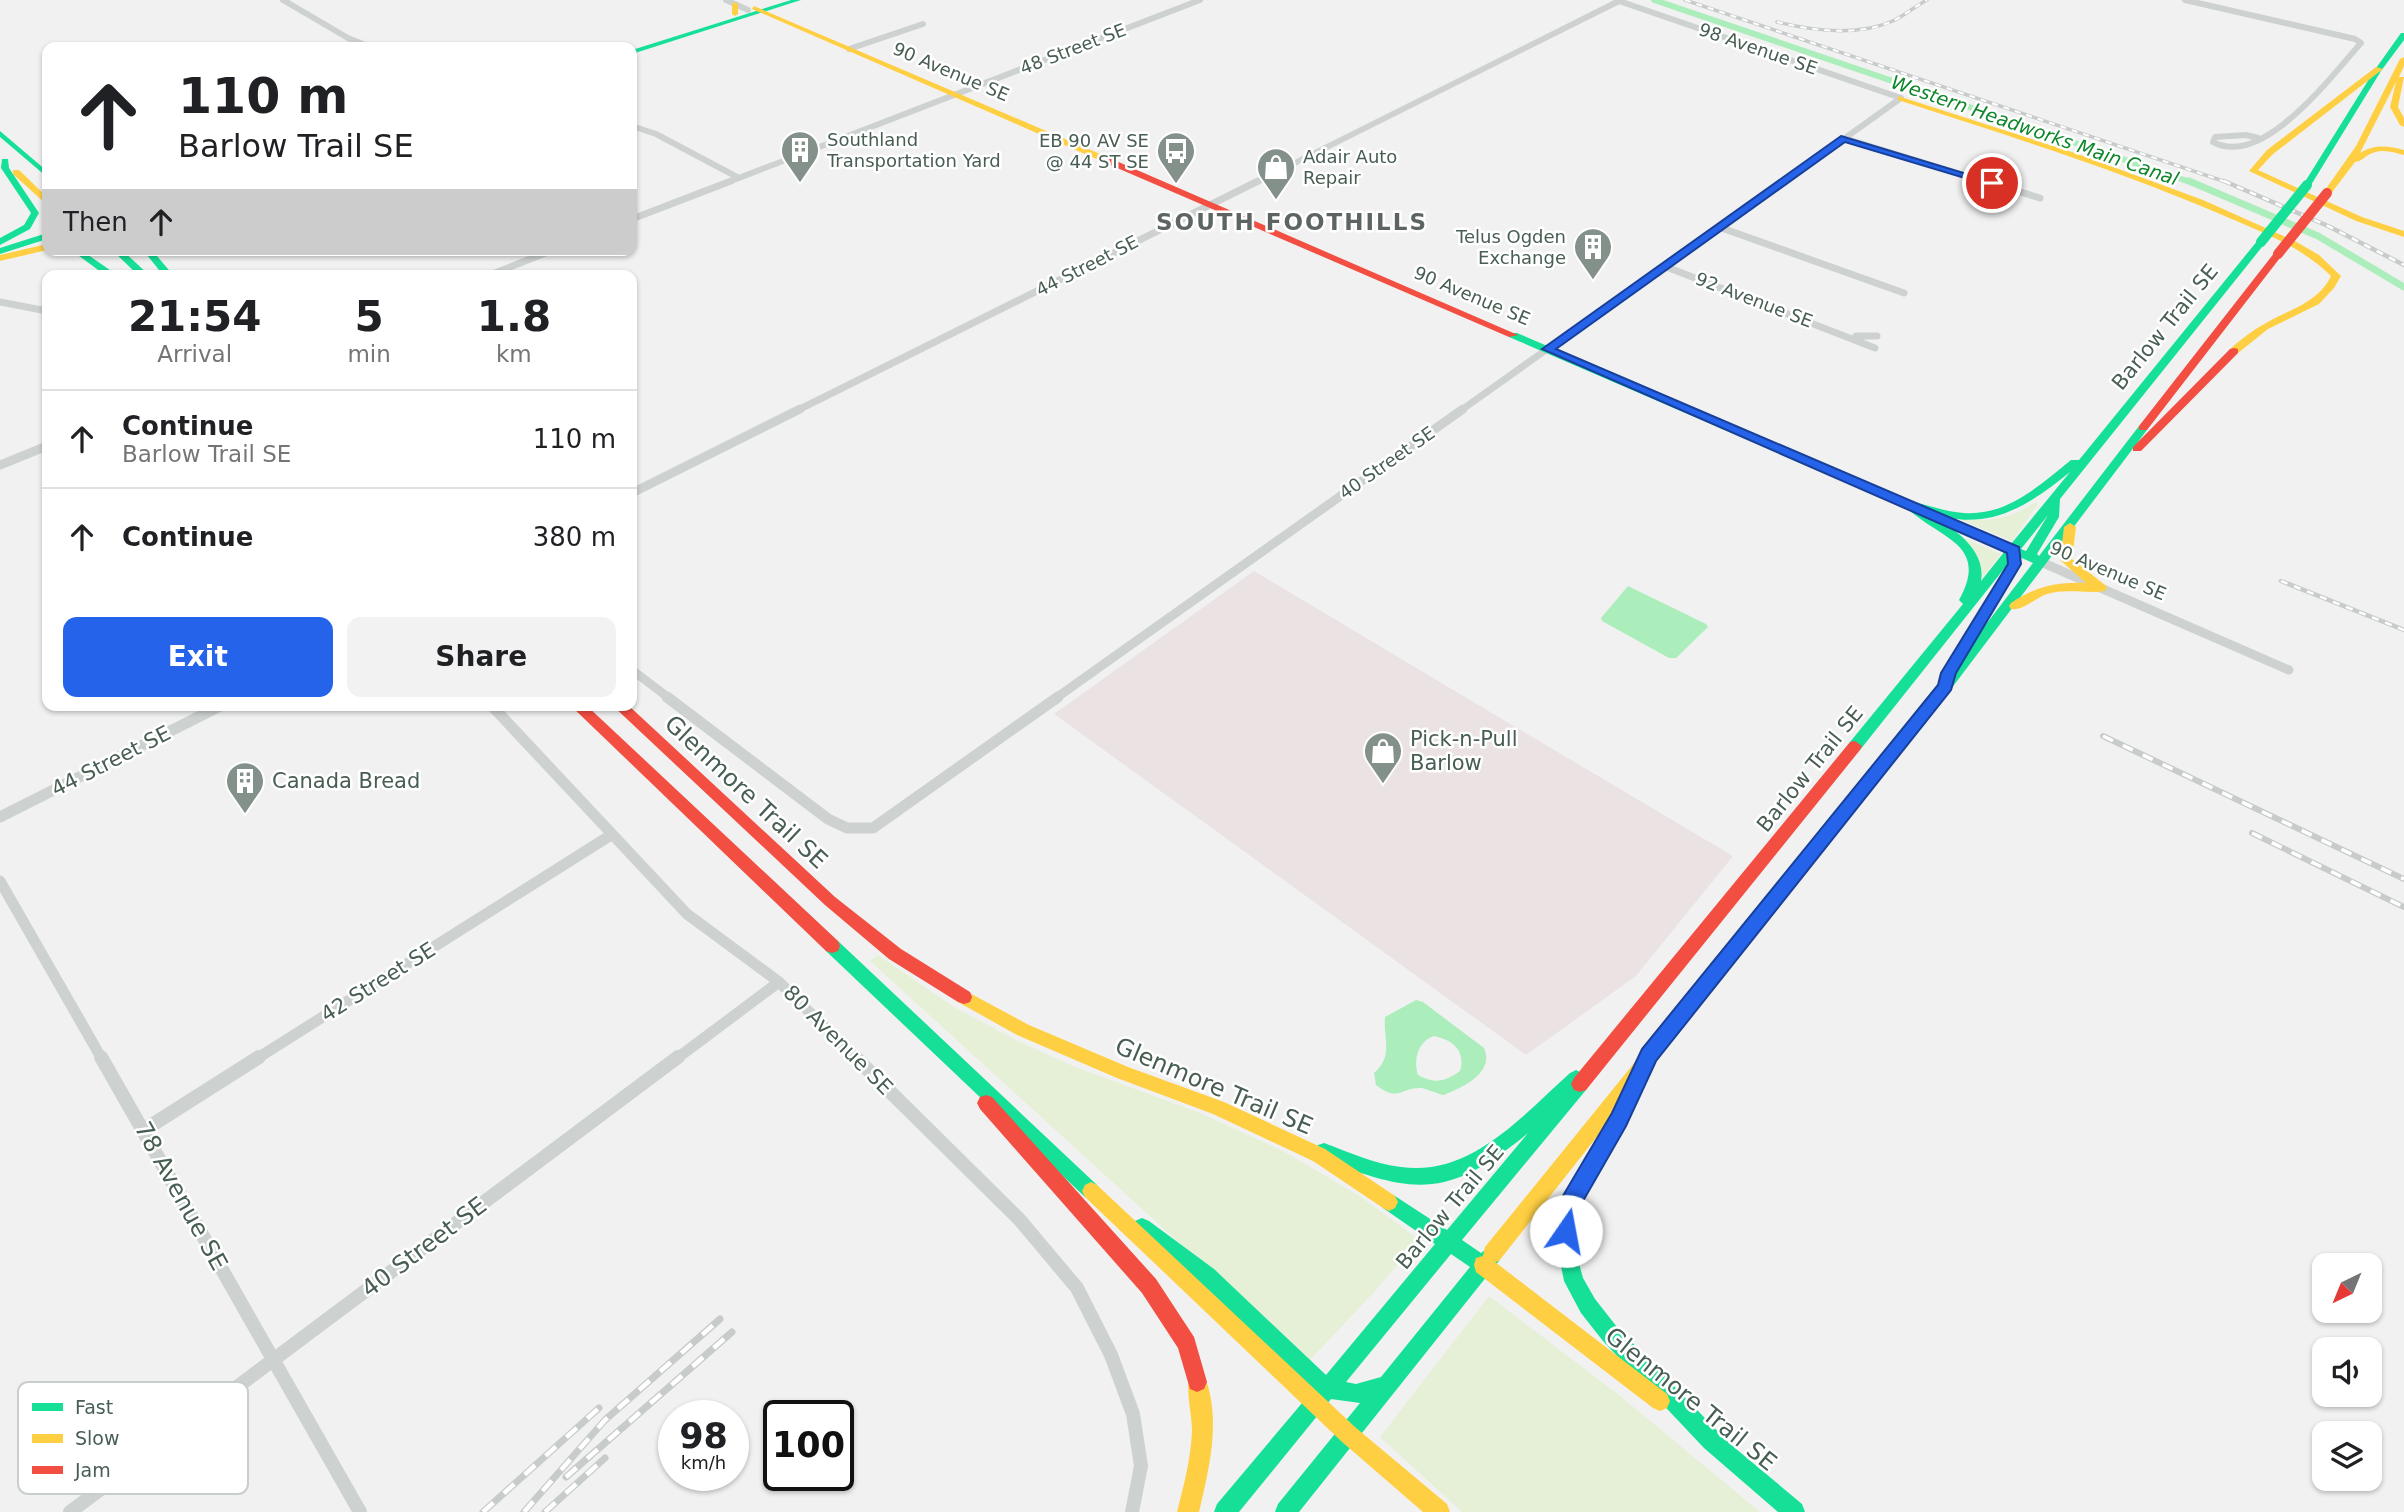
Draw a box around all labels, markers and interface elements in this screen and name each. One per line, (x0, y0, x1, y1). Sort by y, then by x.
street label: 98 Avenue SE (1696, 18, 1820, 79)
street label: 48 Street SE (1017, 19, 1129, 78)
street label: 90 Avenue SE (890, 38, 1012, 105)
text: 110 m (178, 68, 348, 125)
icon: ahead (63, 70, 154, 161)
water label: Western Headworks Main Canal (1889, 70, 2182, 190)
text: Barlow Trail SE (178, 127, 414, 165)
building icon: Southland Transportation Yard (779, 129, 821, 184)
place label: Southland Transportation Yard (826, 129, 1001, 171)
place label: EB 90 AV SE @ 44 ST SE (1039, 130, 1149, 172)
bus stop icon: EB 90 AV SE @ 44 ST SE (1155, 130, 1197, 185)
shop icon: Adair Auto Repair (1255, 146, 1297, 201)
place label: Adair Auto Repair (1303, 146, 1397, 188)
pin (1962, 153, 2022, 213)
icon: arrive (1973, 164, 2011, 202)
icon: ahead (142, 203, 180, 241)
text: Then (63, 207, 128, 237)
district label: SOUTH FOOTHILLS (1156, 209, 1428, 235)
place label: Telus Ogden Exchange (1455, 226, 1566, 268)
building icon: Telus Ogden Exchange (1572, 226, 1614, 281)
street label: 44 Street SE (1032, 231, 1141, 300)
street label: Barlow Trail SE (2107, 259, 2223, 395)
street label: 90 Avenue SE (1411, 262, 1533, 329)
street label: 92 Avenue SE (1693, 268, 1816, 332)
text: 21:54 (128, 292, 262, 341)
text: 5 (355, 292, 384, 341)
text: 1.8 (477, 292, 551, 341)
text: Arrival (157, 341, 232, 367)
text: min (347, 341, 391, 367)
text: km (496, 341, 532, 367)
text: Continue (122, 411, 253, 441)
icon: ahead (63, 420, 101, 458)
street label: 40 Street SE (1335, 422, 1439, 503)
text: 110 m (533, 424, 616, 454)
text: Barlow Trail SE (122, 441, 291, 467)
icon: ahead (63, 518, 101, 556)
text: Continue (122, 522, 253, 552)
text: 380 m (533, 522, 616, 552)
street label: 90 Avenue SE (2047, 537, 2169, 604)
button: Exit (63, 617, 333, 697)
button: Share (347, 617, 616, 697)
street label: Barlow Trail SE (1752, 701, 1868, 837)
street label: Glenmore Trail SE (659, 709, 833, 875)
street label: 44 Street SE (47, 721, 175, 801)
place label: Pick-n-Pull Barlow (1410, 727, 1517, 775)
shop icon: Pick-n-Pull Barlow (1362, 730, 1404, 785)
building icon: Canada Bread (224, 760, 266, 815)
place label: Canada Bread (272, 769, 420, 793)
street label: 42 Street SE (316, 937, 440, 1027)
street label: 80 Avenue SE (778, 980, 898, 1100)
street label: Glenmore Trail SE (1111, 1032, 1317, 1140)
street label: 78 Avenue SE (129, 1117, 233, 1275)
street label: Barlow Trail SE (1391, 1140, 1509, 1274)
street label: 40 Street SE (356, 1191, 492, 1303)
position arrow (1529, 1194, 1603, 1268)
north arrow (2312, 1253, 2382, 1323)
map controls (2312, 1253, 2382, 1491)
street label: Glenmore Trail SE (1600, 1321, 1782, 1477)
button: sound (2312, 1337, 2382, 1407)
legend (18, 1382, 248, 1494)
text: Fast (75, 1396, 113, 1418)
speed limit sign: 100 (763, 1400, 854, 1491)
text: 98 (679, 1416, 728, 1456)
button: layers (2312, 1421, 2382, 1491)
text: Slow (75, 1427, 120, 1449)
text: km/h (681, 1452, 726, 1473)
text: Jam (74, 1459, 111, 1481)

